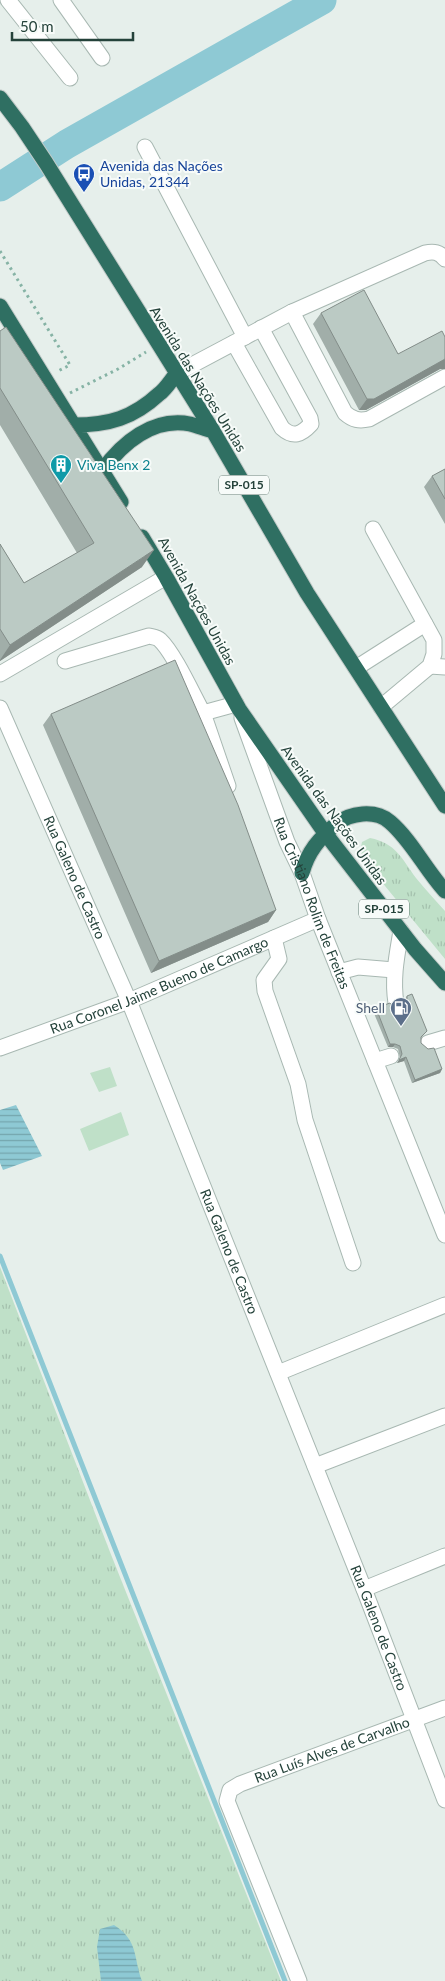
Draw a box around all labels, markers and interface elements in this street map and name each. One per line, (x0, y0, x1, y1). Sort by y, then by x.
scale bar (12, 10, 134, 42)
text: 50 m (20, 17, 54, 35)
place label: Avenida das Nações Unidas, 21344 (100, 157, 223, 190)
bus stop icon: Avenida das Nações Unidas, 21344 (72, 162, 96, 193)
street label: Avenida das Nações Unidas (147, 303, 250, 455)
building icon: Viva Benx 2 (49, 453, 73, 484)
place label: Viva Benx 2 (77, 456, 150, 473)
road number: SP-015 (219, 476, 269, 494)
street label: Avenida Nações Unidas (155, 534, 240, 668)
street label: Avenida das Nações Unidas (278, 742, 391, 888)
street label: Rua Galeno de Castro (40, 813, 110, 942)
street label: Rua Cristiano Rolim de Freitas (271, 815, 354, 991)
road number: SP-015 (359, 900, 409, 919)
street label: Rua Coronel Jaime Bueno de Camargo (48, 933, 271, 1037)
fuel station icon: Shell (389, 996, 413, 1027)
place label: Shell (356, 999, 385, 1016)
street label: Rua Galeno de Castro (197, 1186, 262, 1316)
street label: Rua Galeno de Castro (347, 1563, 411, 1693)
street label: Rua Luís Alves de Carvalho (252, 1713, 412, 1786)

